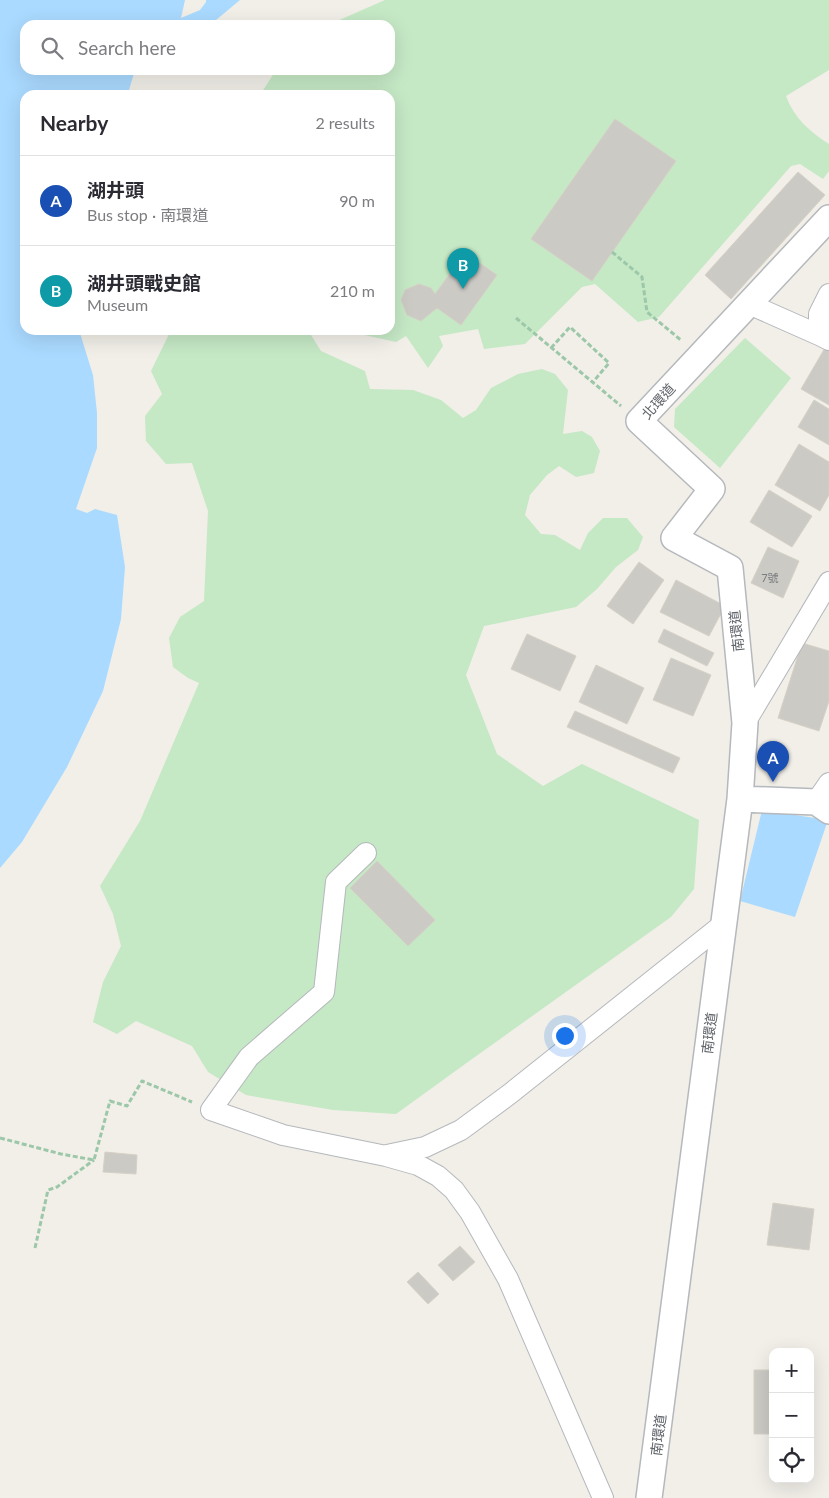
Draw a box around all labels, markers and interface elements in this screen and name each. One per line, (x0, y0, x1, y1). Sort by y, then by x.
search box (20, 20, 395, 75)
icon: search (38, 34, 66, 62)
text: Search here (78, 36, 176, 59)
text: Nearby (40, 110, 108, 135)
text: 2 results (315, 113, 375, 132)
text: 湖井頭 (87, 178, 144, 201)
text: A (50, 191, 62, 210)
text: 90 m (339, 191, 375, 210)
text: Bus stop · 南環道 (87, 205, 208, 224)
pin: B (447, 248, 479, 289)
text: 湖井頭戰史館 (87, 271, 201, 294)
text: B (51, 281, 61, 300)
text: 210 m (330, 281, 375, 300)
text: Museum (87, 295, 148, 314)
street label: 北環道 (638, 380, 678, 422)
house number: 7號 (761, 571, 779, 584)
street label: 南環道 (725, 609, 747, 653)
pin: A (757, 741, 789, 782)
street label: 南環道 (698, 1011, 720, 1055)
your location (552, 1023, 578, 1049)
map controls (769, 1348, 814, 1483)
button: + (769, 1348, 814, 1393)
button: − (769, 1393, 814, 1438)
street label: 南環道 (647, 1413, 669, 1457)
button: locate (769, 1438, 814, 1483)

